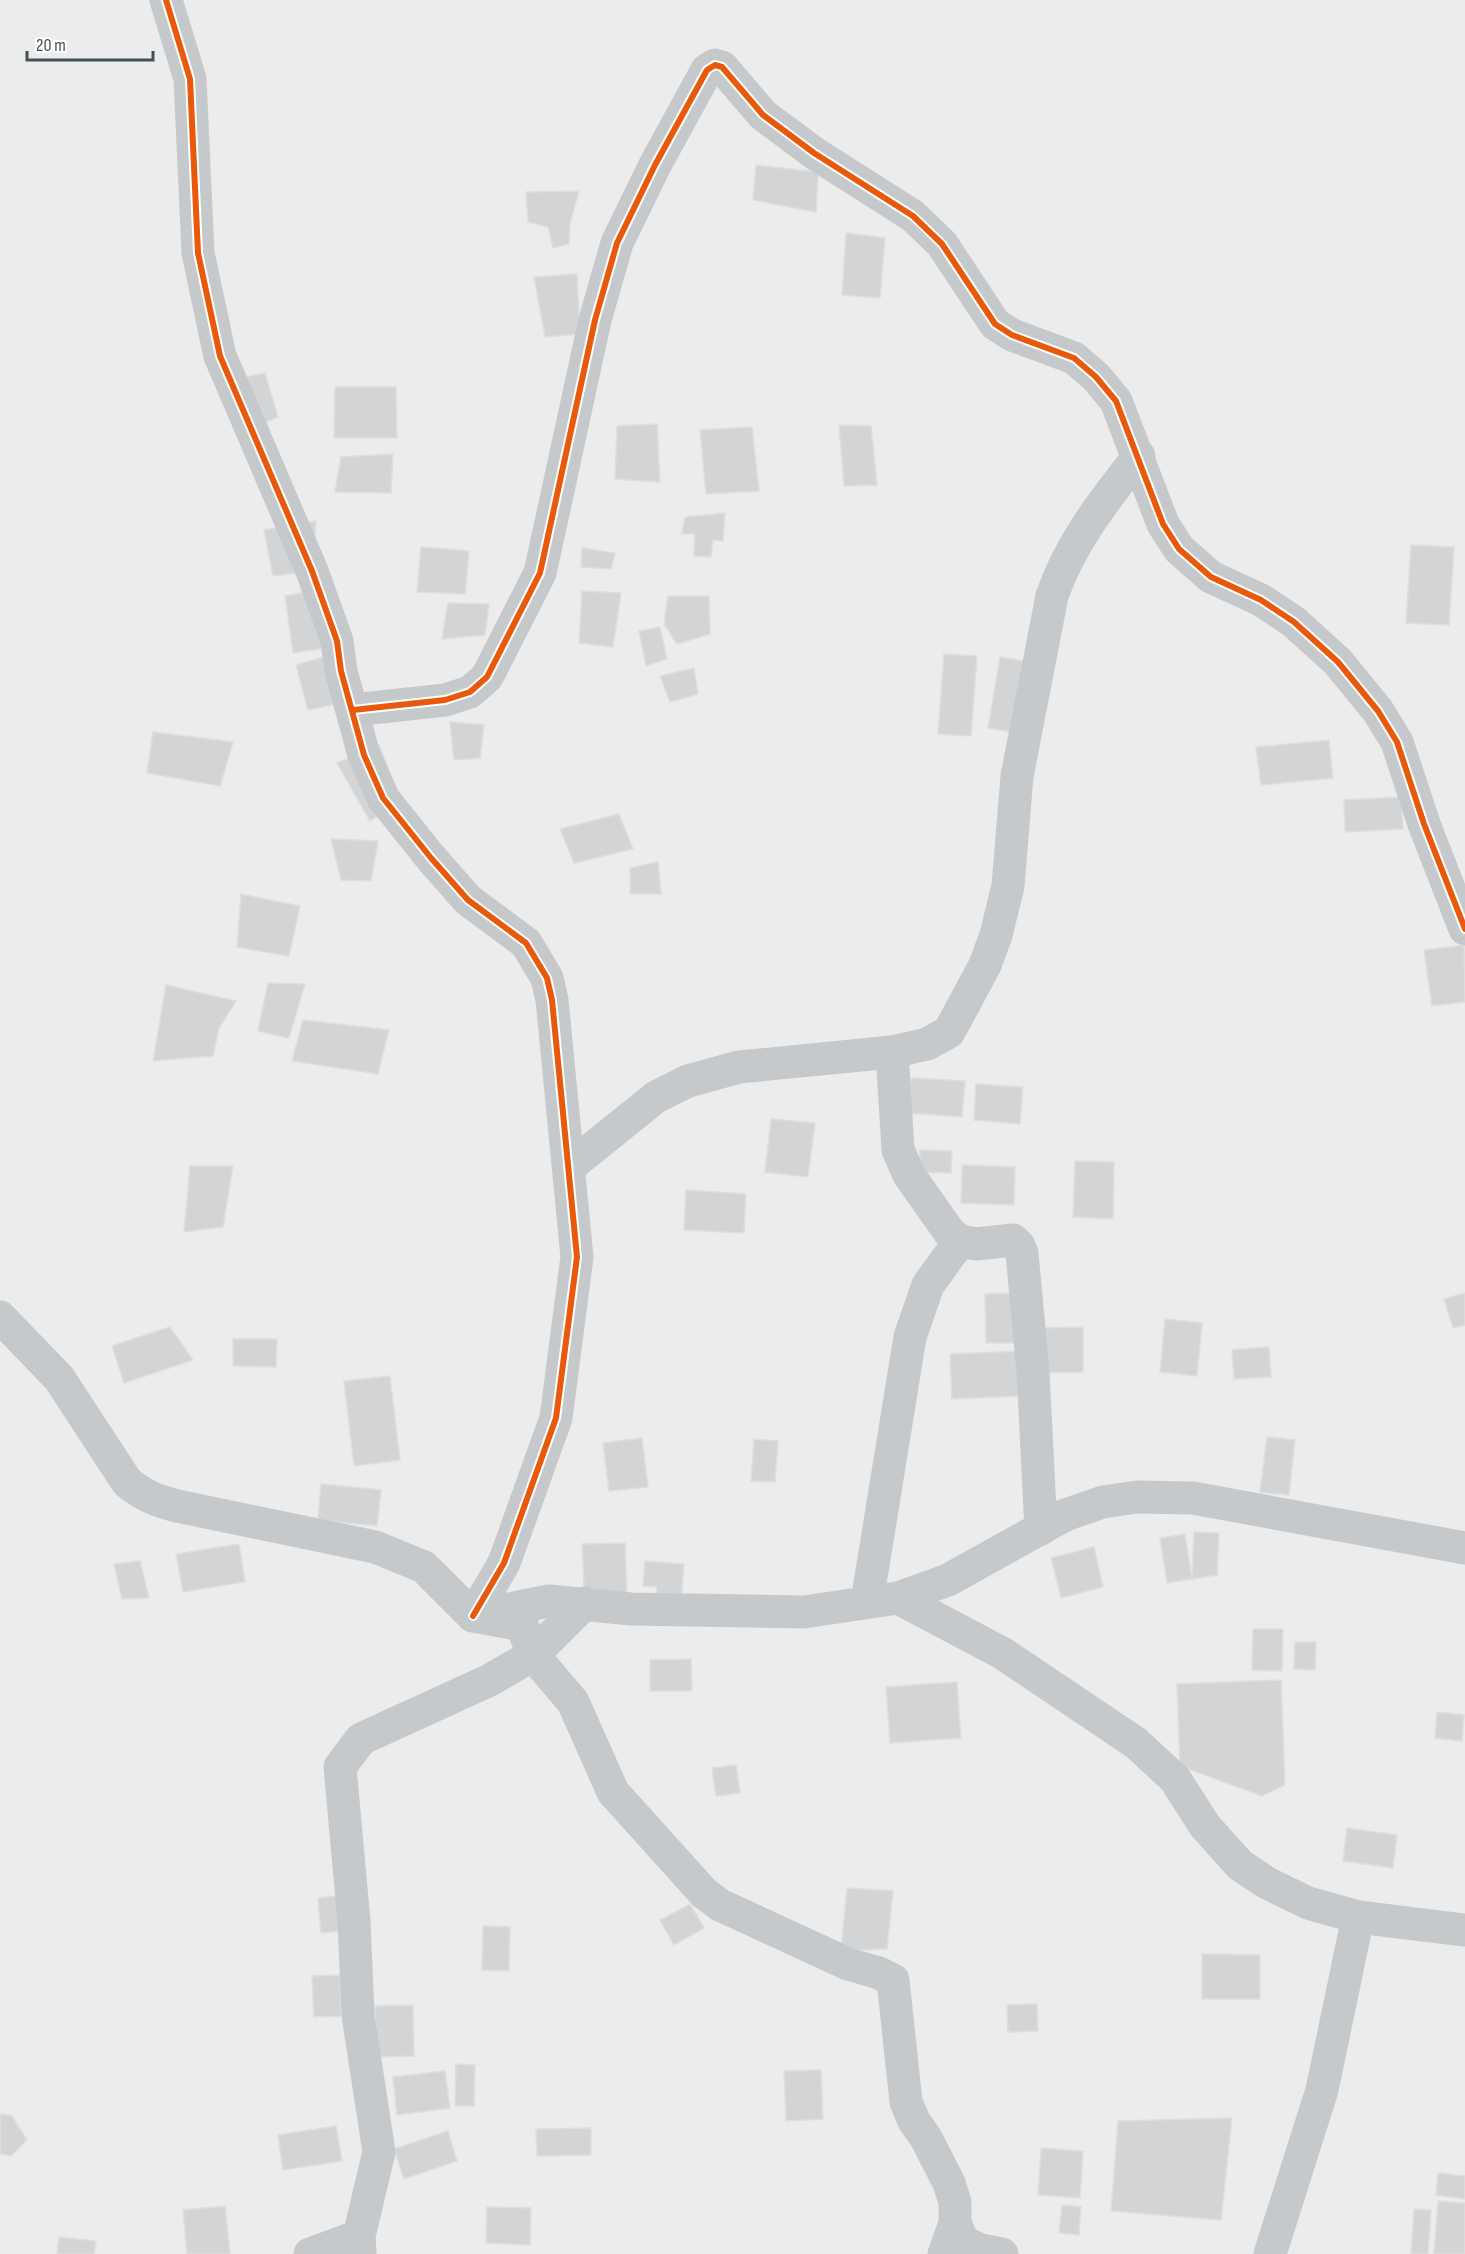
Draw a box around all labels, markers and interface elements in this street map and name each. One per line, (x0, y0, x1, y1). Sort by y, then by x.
scale bar (27, 24, 153, 62)
text: 20 m (36, 35, 66, 56)

